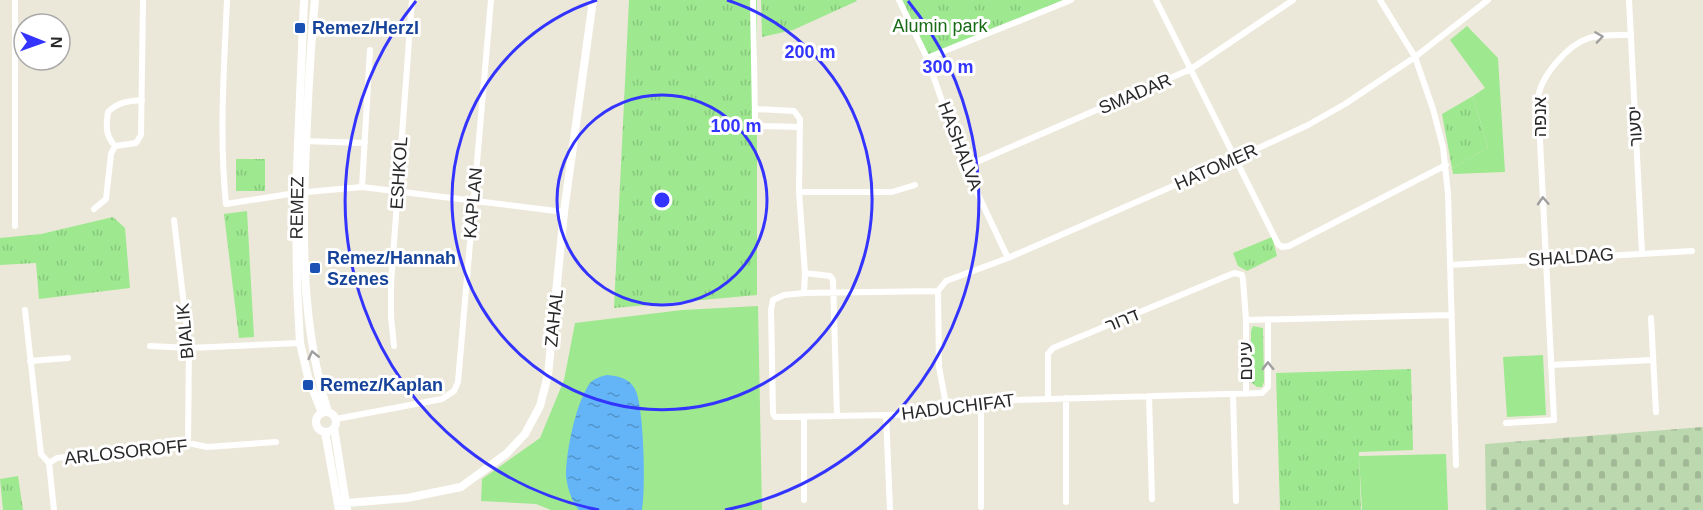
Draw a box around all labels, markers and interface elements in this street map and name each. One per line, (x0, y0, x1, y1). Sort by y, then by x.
north arrow (12, 12, 72, 72)
park label: Alumin park (892, 16, 989, 36)
place label: Remez/Herzl (312, 18, 419, 38)
marker: Remez/Herzl (293, 21, 307, 35)
one-way arrow (1594, 31, 1604, 43)
text: N (48, 36, 65, 48)
text: 200 m (784, 42, 836, 62)
text: 300 m (922, 57, 974, 77)
street label: SMADAR (1096, 70, 1174, 118)
street label: אנפה (1530, 96, 1550, 137)
street label: HASHALVA (934, 99, 986, 193)
street label: יסעור (1624, 105, 1646, 147)
text: 100 m (710, 116, 762, 136)
street label: ESHKOL (386, 136, 412, 210)
street label: HATOMER (1172, 140, 1260, 194)
street label: KAPLAN (460, 167, 486, 239)
street label: REMEZ (286, 176, 308, 240)
centre of rings (652, 190, 672, 210)
one-way arrow (1536, 196, 1549, 205)
street label: SHALDAG (1527, 244, 1615, 270)
place label: Remez/Hannah Szenes (327, 248, 456, 289)
marker: Remez/Hannah Szenes (308, 261, 322, 275)
street label: ZAHAL (541, 288, 567, 348)
street label: BIALIK (173, 302, 197, 360)
street label: דרור (1103, 304, 1141, 336)
street label: עיטם (1236, 341, 1256, 381)
one-way arrow (308, 350, 321, 360)
one-way arrow (1262, 362, 1275, 371)
place label: Remez/Kaplan (320, 375, 443, 395)
marker: Remez/Kaplan (301, 378, 315, 392)
street label: HADUCHIFAT (900, 390, 1016, 424)
street label: ARLOSOROFF (63, 436, 189, 468)

